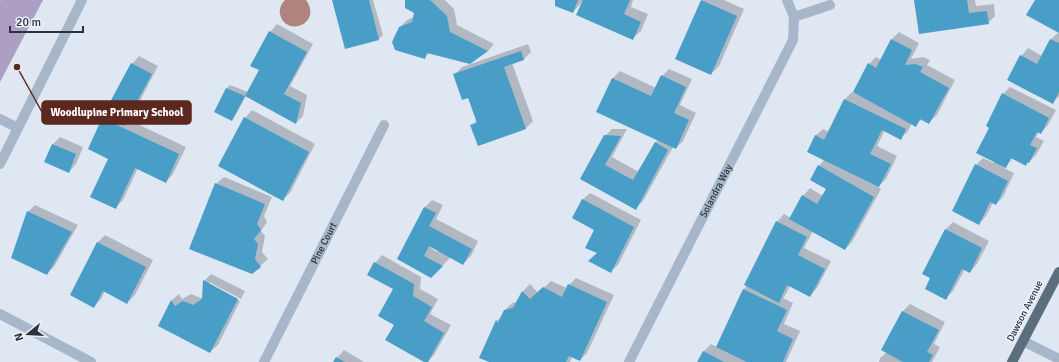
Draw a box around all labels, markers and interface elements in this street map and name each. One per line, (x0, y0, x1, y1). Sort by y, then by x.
scale bar (10, 8, 83, 34)
text: 20 m (16, 15, 41, 30)
callout: Woodlupine Primary School (42, 101, 191, 124)
text: Woodlupine Primary School (51, 106, 184, 119)
street label: Solandra Way (698, 162, 735, 220)
street label: Pine Court (309, 220, 340, 266)
street label: Dawson Avenue (1004, 278, 1046, 344)
north arrow (8, 314, 48, 354)
text: N (12, 331, 26, 343)

